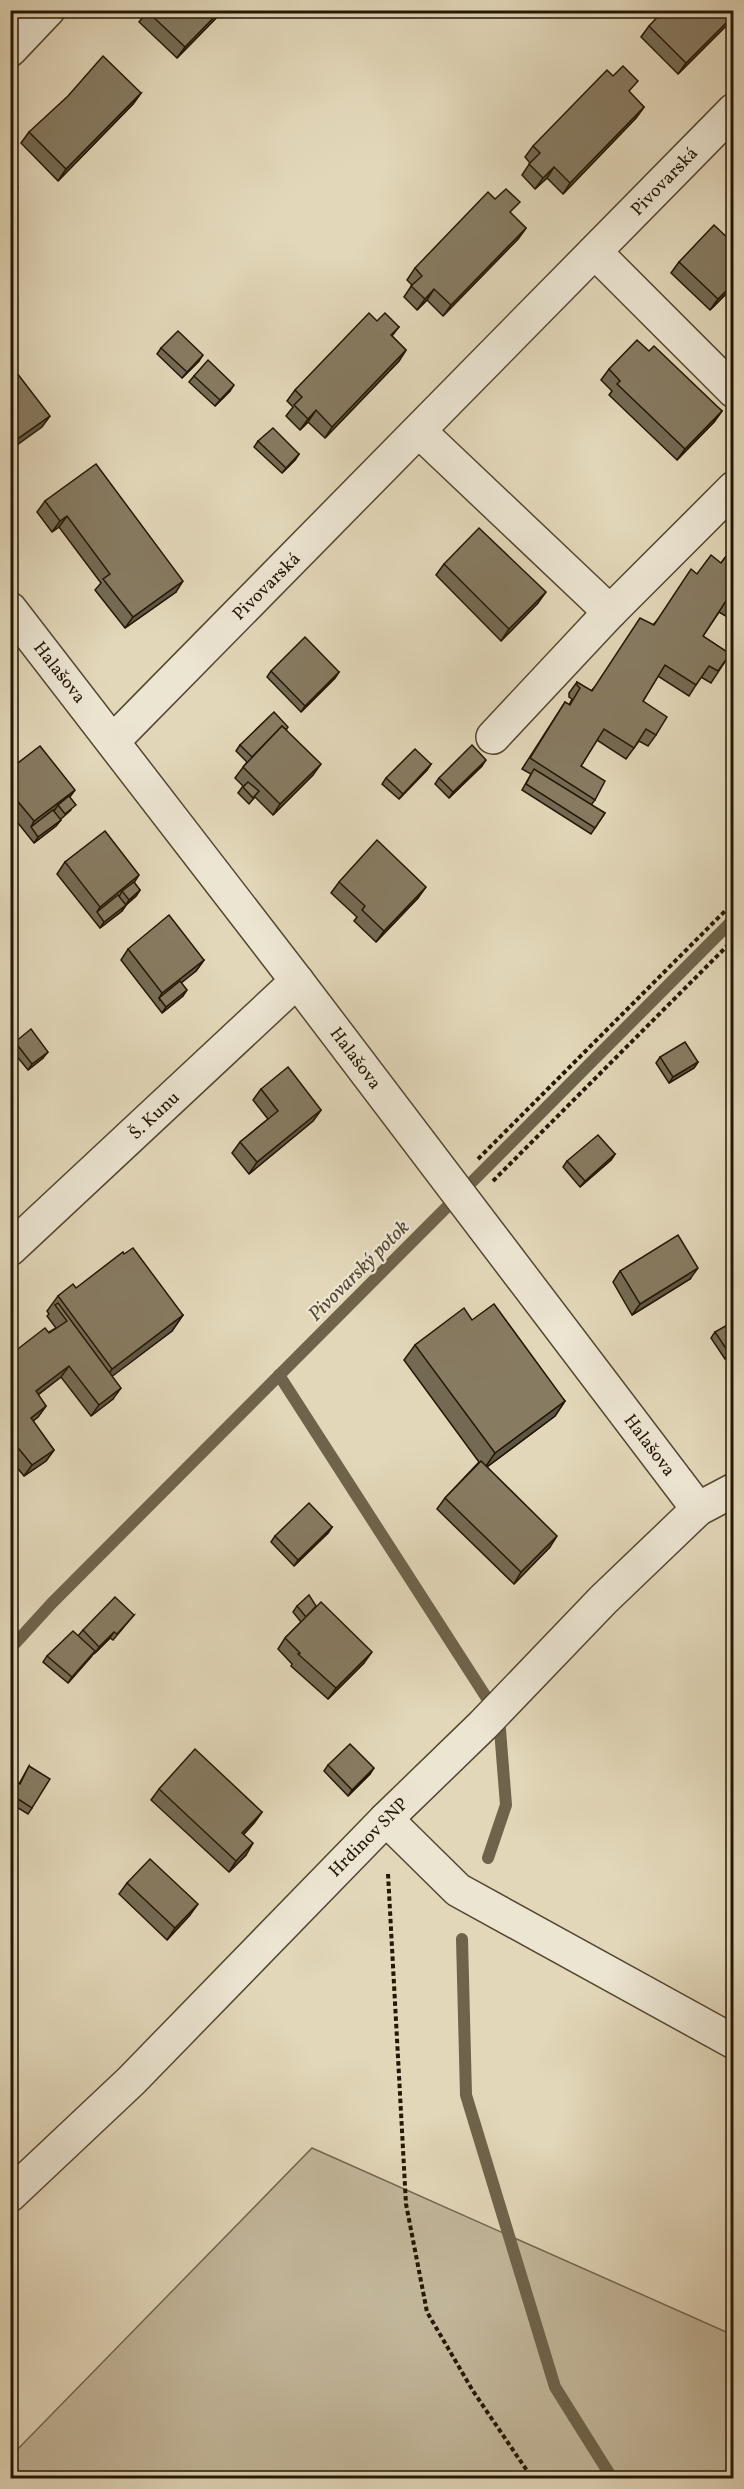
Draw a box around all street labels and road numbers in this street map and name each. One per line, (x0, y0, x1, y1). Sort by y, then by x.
street label: Pivovarská (626, 142, 704, 222)
street label: Pivovarská (227, 547, 307, 627)
street label: Halašova (27, 637, 91, 709)
street label: Halašova (323, 1022, 387, 1095)
street label: Š. Kunu (124, 1086, 186, 1146)
street label: Halašova (617, 1409, 681, 1482)
street label: Hrdinov SNP (324, 1793, 414, 1883)

